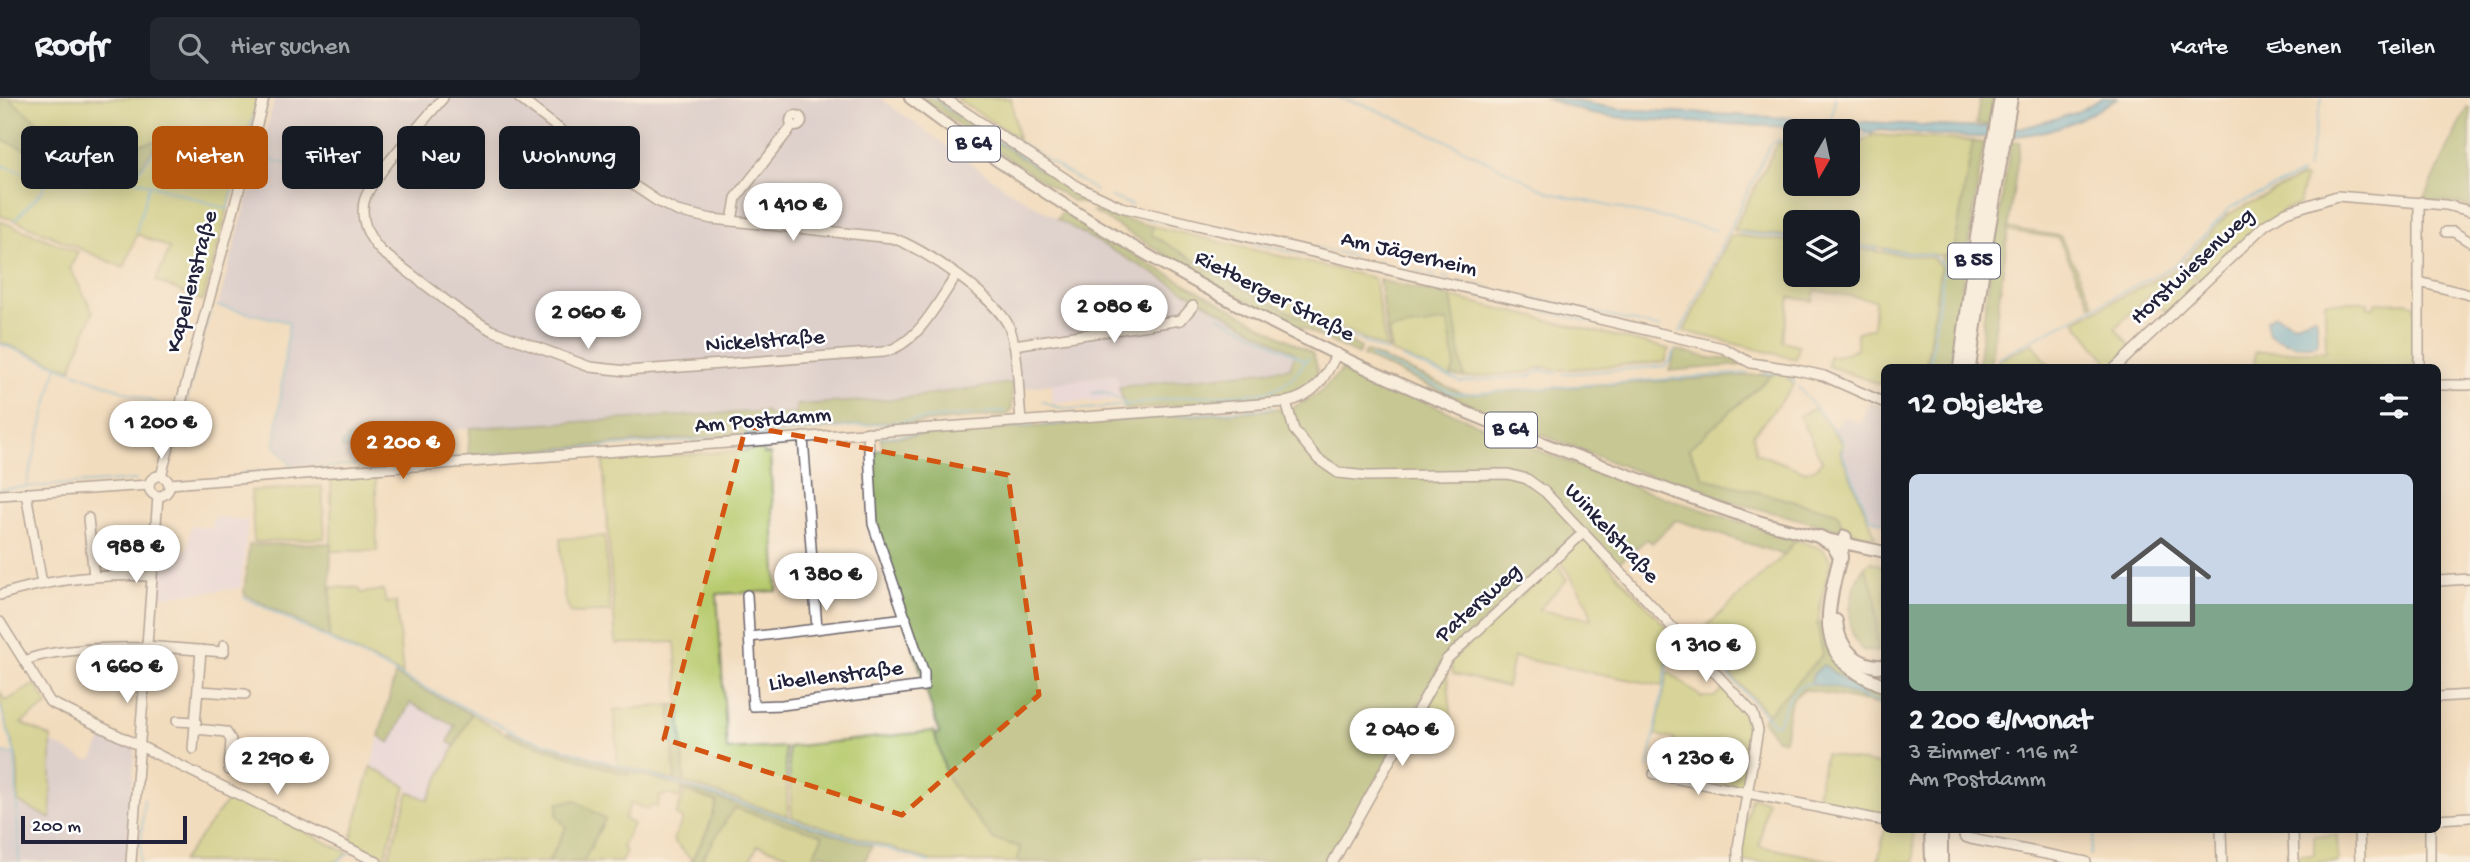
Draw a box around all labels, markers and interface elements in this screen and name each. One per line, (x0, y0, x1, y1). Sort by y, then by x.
search box (150, 17, 640, 80)
text: Roofr (35, 29, 108, 67)
icon: search (174, 29, 212, 67)
text: Hier suchen (230, 33, 350, 64)
text: Karte (2171, 34, 2228, 63)
text: Ebenen (2266, 34, 2341, 63)
text: Teilen (2379, 34, 2435, 63)
north arrow (1783, 119, 1860, 196)
map controls (1783, 119, 1860, 287)
chip: Kaufen (21, 126, 138, 189)
chip: Mieten (152, 126, 268, 189)
chip: Filter (282, 126, 383, 189)
chip: Neu (397, 126, 485, 189)
chip: Wohnung (499, 126, 640, 189)
road number: B 64 (948, 126, 1000, 162)
pin: 1 410 € (728, 184, 858, 243)
text: 1 410 € (759, 192, 827, 219)
street label: Horstwiesenweg (2125, 203, 2261, 331)
street label: Kapellenstraße (161, 207, 225, 356)
button: layers (1783, 210, 1860, 287)
street label: Am Jägerheim (1338, 226, 1480, 284)
road number: B 55 (1948, 244, 2000, 278)
street label: Rietberger Straße (1190, 245, 1359, 349)
pin: 2 080 € (1049, 286, 1179, 345)
pin: 2 060 € (523, 292, 653, 351)
text: 2 080 € (1077, 294, 1151, 321)
text: 2 060 € (551, 300, 625, 327)
street label: Nickelstraße (704, 324, 827, 360)
icon: filters (2375, 387, 2413, 425)
text: 12 Objekte (1909, 389, 2042, 424)
pin: 1 200 € (96, 402, 226, 461)
street label: Am Postdamm (694, 402, 832, 440)
text: 1 200 € (125, 410, 197, 437)
road number: B 64 (1485, 412, 1537, 448)
pin: 2 200 € (338, 422, 468, 481)
text: 2 200 € (366, 430, 440, 457)
street label: Winkelstraße (1558, 478, 1665, 591)
icon: home (2098, 519, 2224, 645)
pin: 988 € (87, 526, 185, 585)
text: 988 € (108, 534, 164, 561)
pin: 1 380 € (761, 554, 891, 613)
street label: Patersweg (1430, 558, 1527, 650)
text: 1 380 € (790, 562, 862, 589)
pin: 1 310 € (1641, 624, 1771, 684)
text: 1 310 € (1672, 633, 1740, 660)
pin: 1 660 € (62, 646, 192, 705)
text: 1 660 € (92, 654, 162, 681)
street label: Libellenstraße (767, 655, 906, 699)
text: 2 200 €/Monat (1909, 705, 2091, 740)
pin: 2 040 € (1337, 708, 1467, 768)
text: 2 040 € (1366, 717, 1438, 744)
pin: 2 290 € (212, 738, 342, 797)
pin: 1 230 € (1633, 738, 1763, 797)
text: 3 Zimmer · 116 m² (1909, 740, 2078, 767)
text: 2 290 € (241, 746, 313, 773)
text: 1 230 € (1663, 746, 1733, 773)
text: Am Postdamm (1909, 767, 2046, 794)
scale bar (21, 813, 187, 845)
text: 200 m (32, 816, 81, 839)

